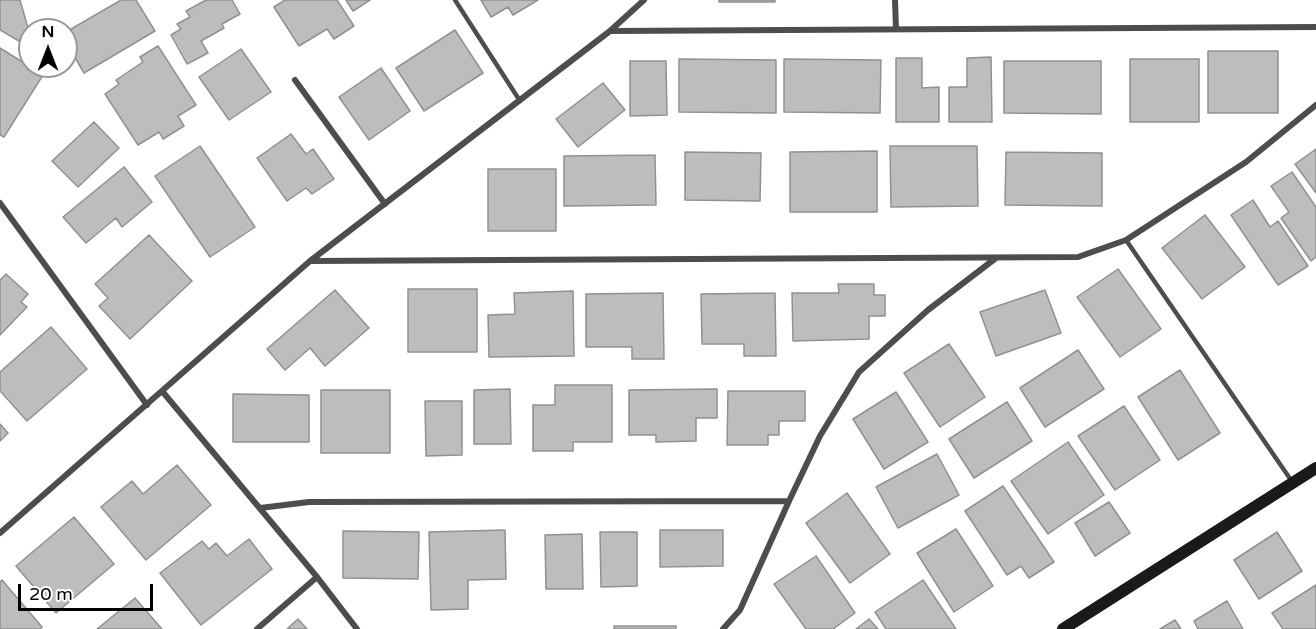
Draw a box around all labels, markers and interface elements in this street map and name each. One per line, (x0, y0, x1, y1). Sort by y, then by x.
north arrow (18, 18, 78, 78)
text: N (42, 22, 54, 42)
scale bar (21, 572, 156, 610)
text: 20 m (29, 583, 73, 605)

